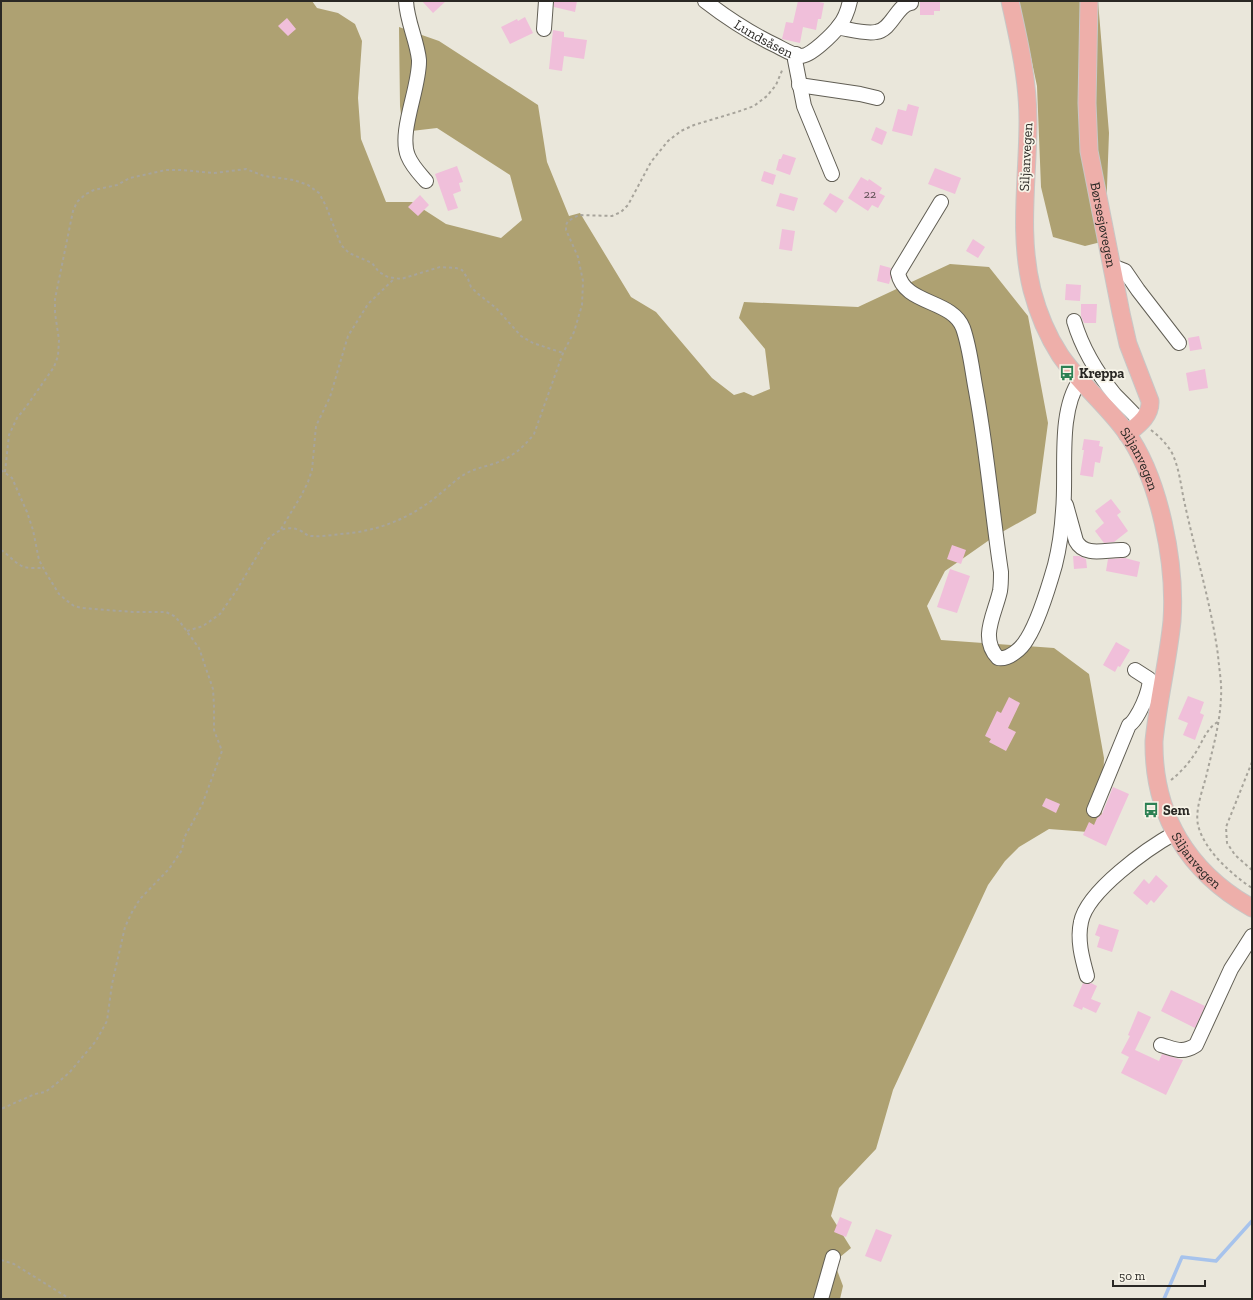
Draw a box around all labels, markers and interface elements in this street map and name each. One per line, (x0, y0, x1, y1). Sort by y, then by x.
street label: Lundsåsen (731, 16, 796, 62)
street label: Siljanvegen (1016, 122, 1036, 192)
street label: Børsesjøvegen (1087, 180, 1120, 269)
house number: 22 (864, 187, 876, 201)
bus stop icon: Kreppa (1058, 364, 1076, 382)
place label: Kreppa (1079, 365, 1124, 382)
street label: Siljanvegen (1117, 424, 1162, 493)
bus stop icon: Sem (1142, 801, 1160, 819)
place label: Sem (1163, 802, 1191, 819)
street label: Siljanvegen (1168, 829, 1225, 892)
scale bar (1113, 1262, 1205, 1288)
text: 50 m (1119, 1269, 1146, 1283)

